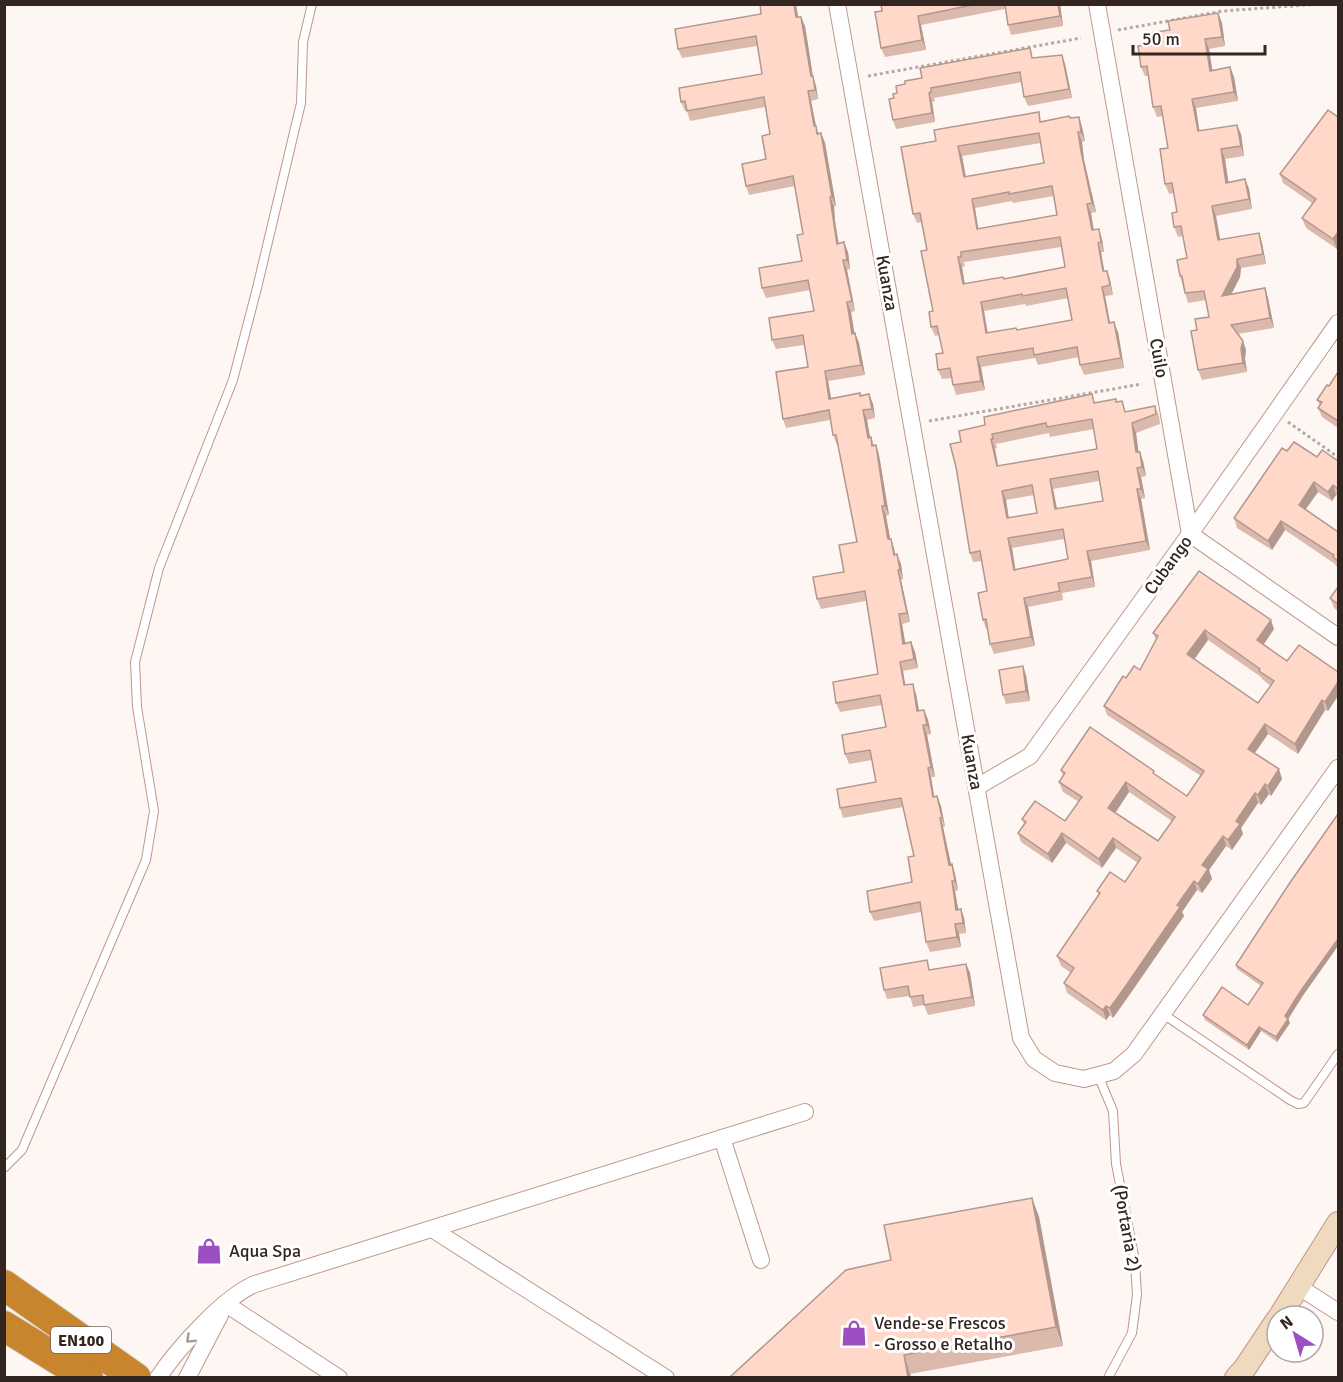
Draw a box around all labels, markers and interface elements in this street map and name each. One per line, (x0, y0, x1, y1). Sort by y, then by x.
scale bar (1133, 18, 1265, 56)
text: 50 m (1142, 28, 1180, 50)
street label: Kuanza (871, 253, 903, 313)
street label: Cuilo (1145, 336, 1173, 380)
street label: Cubango (1139, 531, 1197, 599)
street label: Kuanza (956, 732, 988, 792)
street label: (Portaria 2) (1109, 1183, 1145, 1273)
shop icon: Aqua Spa (194, 1236, 224, 1266)
place label: Aqua Spa (229, 1240, 301, 1262)
north arrow (1265, 1304, 1325, 1364)
text: N (1276, 1311, 1297, 1334)
place label: Vende-se Frescos - Grosso e Retalho (874, 1312, 1013, 1355)
shop icon: Vende-se Frescos - Grosso e Retalho (839, 1318, 869, 1348)
road number: EN100 (51, 1327, 111, 1353)
one-way arrow (186, 1331, 197, 1342)

